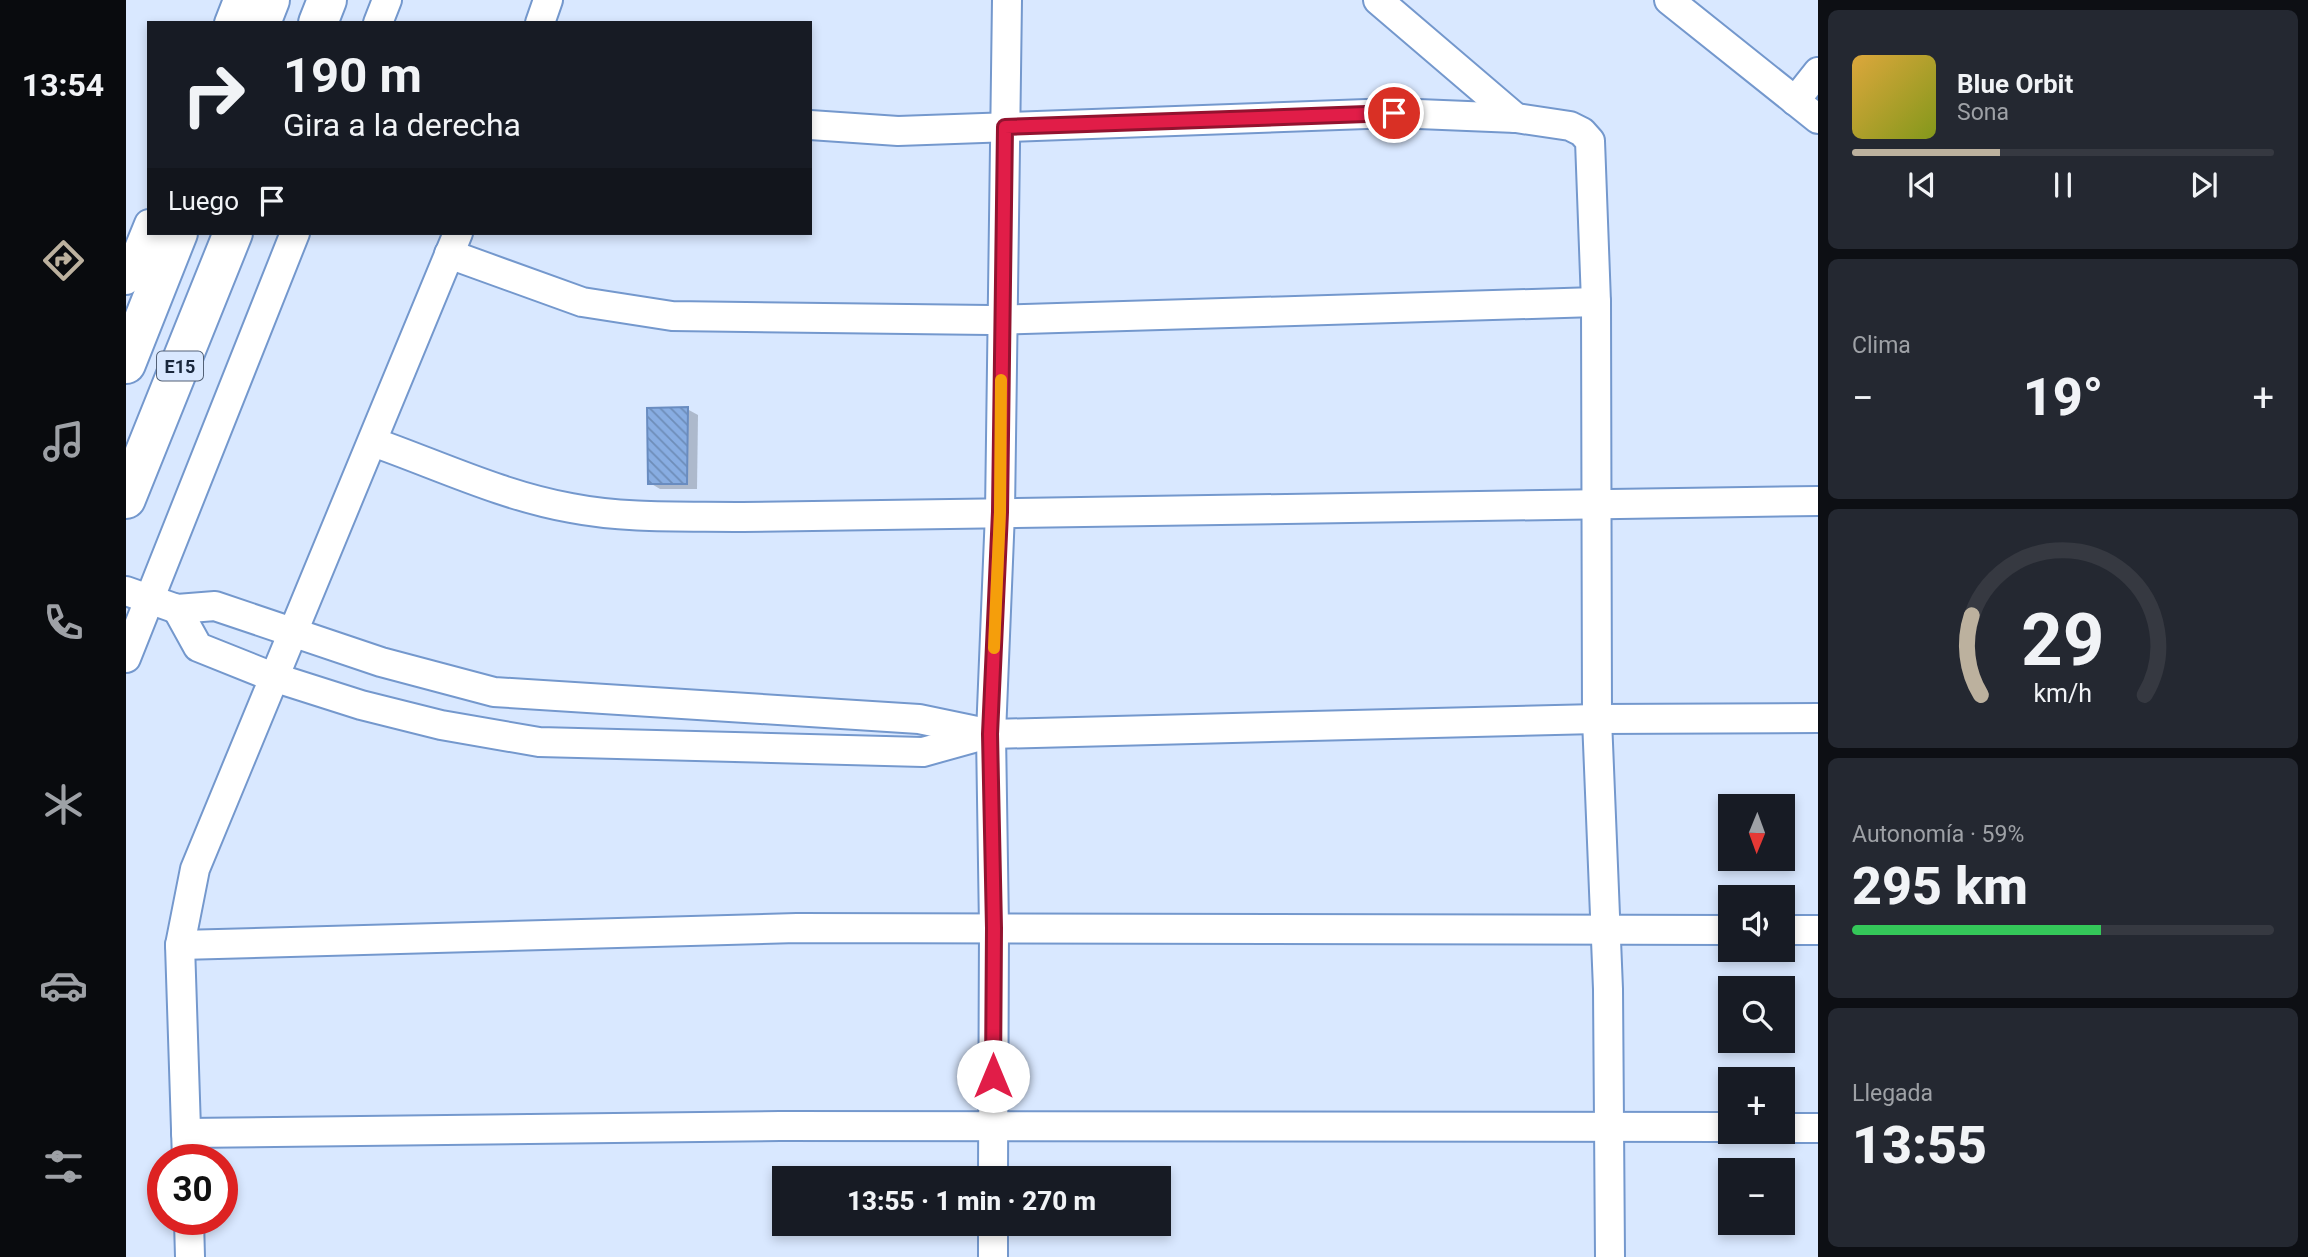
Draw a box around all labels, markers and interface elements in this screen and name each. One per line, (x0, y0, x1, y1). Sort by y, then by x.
text: 190 m (283, 47, 422, 104)
icon: right (168, 49, 259, 140)
text: 13:54 (22, 66, 104, 104)
text: Blue Orbit (1957, 69, 2073, 99)
pin (1364, 83, 1424, 143)
icon: arrive (1375, 94, 1413, 132)
text: Sona (1957, 99, 2009, 126)
text: Gira a la derecha (283, 106, 521, 144)
icon: previous (1903, 166, 1941, 204)
icon: pause (2044, 166, 2082, 204)
icon: next (2185, 166, 2223, 204)
icon: arrive (253, 182, 291, 220)
text: Luego (168, 186, 239, 216)
icon: directions (39, 236, 88, 285)
text: Clima (1852, 332, 1911, 359)
road number: E15 (157, 352, 203, 380)
text: 19° (2023, 367, 2103, 428)
text: − (1852, 376, 1874, 420)
text: + (2252, 376, 2274, 420)
icon: music (39, 417, 88, 466)
text: 29 (2021, 597, 2105, 683)
icon: phone (39, 598, 88, 647)
text: km/h (2034, 678, 2092, 707)
icon: climate (39, 780, 88, 829)
north arrow (1718, 794, 1796, 872)
map controls (1718, 794, 1795, 1235)
text: Autonomía · 59% (1852, 821, 2024, 848)
text: 295 km (1852, 856, 2028, 917)
button: sound (1718, 885, 1795, 962)
icon: car (39, 961, 88, 1010)
button: search (1718, 976, 1795, 1053)
position arrow (956, 1039, 1030, 1113)
button: + (1718, 1067, 1795, 1144)
text: Llegada (1852, 1080, 1933, 1107)
text: 13:55 (1852, 1115, 1987, 1176)
icon: filters (39, 1142, 88, 1191)
speed limit sign: 30 (147, 1144, 238, 1235)
button: − (1718, 1158, 1795, 1235)
text: 13:55 · 1 min · 270 m (847, 1186, 1096, 1216)

